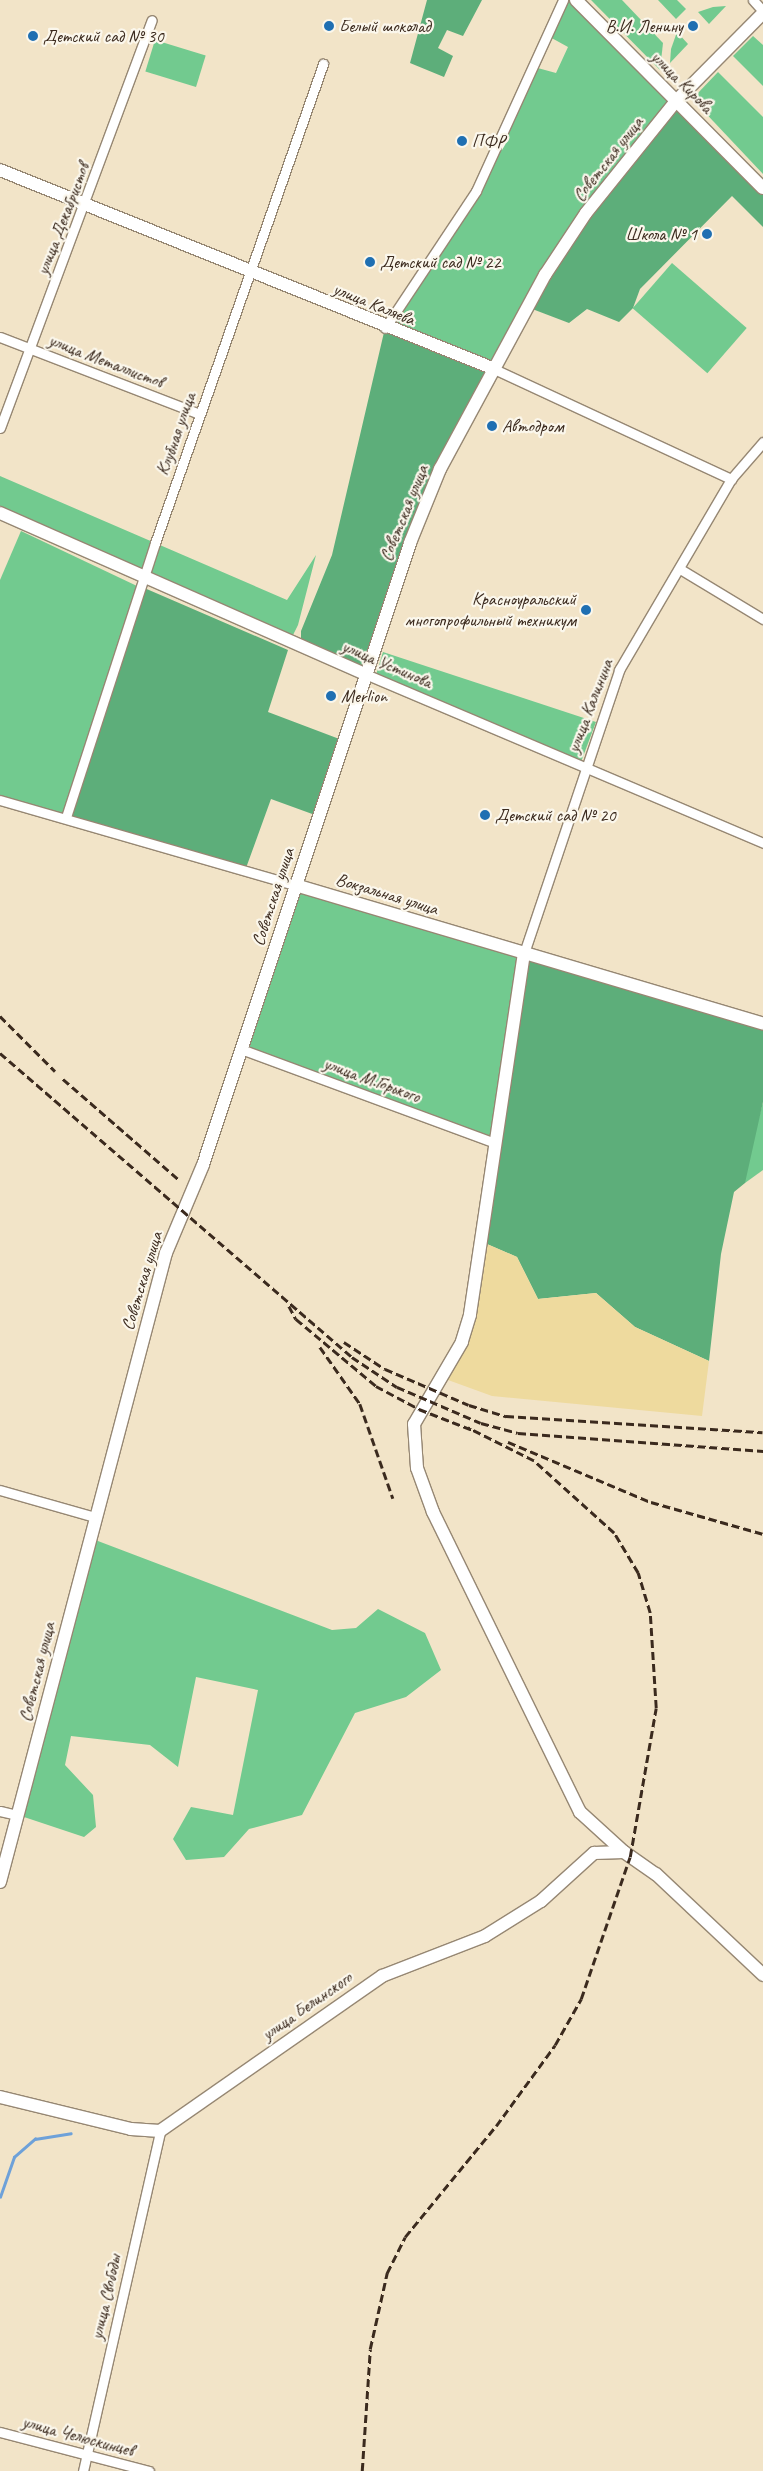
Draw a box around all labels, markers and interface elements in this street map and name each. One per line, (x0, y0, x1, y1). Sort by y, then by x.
place label: Белый шоколад (339, 15, 431, 37)
place label: В.И. Ленину (606, 15, 683, 37)
marker: Белый шоколад (323, 20, 335, 32)
marker: В.И. Ленину (687, 20, 699, 32)
place label: Детский сад № 30 (43, 25, 163, 47)
marker: Детский сад № 30 (27, 30, 39, 42)
street label: улица Кирова (646, 46, 718, 118)
street label: Советская улица (568, 112, 648, 206)
place label: ПФР (472, 130, 505, 152)
marker: ПФР (456, 135, 468, 147)
street label: улица Декабристов (32, 160, 94, 278)
place label: Школа № 1 (626, 223, 697, 245)
marker: Школа № 1 (701, 228, 713, 240)
place label: Детский сад № 22 (380, 251, 500, 273)
marker: Детский сад № 22 (364, 256, 376, 268)
street label: улица Каляева (330, 278, 418, 330)
street label: улица Металлистов (46, 329, 166, 393)
street label: Клубная улица (152, 390, 200, 478)
place label: Автодром (502, 415, 563, 437)
marker: Автодром (486, 420, 498, 432)
street label: Советская улица (375, 461, 433, 565)
place label: Красноуральский многопрофильный техникум (405, 589, 576, 632)
marker: Красноуральский многопрофильный техникум (580, 604, 592, 616)
street label: улица Устинова (338, 635, 436, 693)
street label: улица Калинина (562, 656, 618, 756)
place label: Merlion (341, 685, 387, 707)
marker: Merlion (325, 690, 337, 702)
place label: Детский сад № 20 (495, 804, 615, 826)
marker: Детский сад № 20 (479, 809, 491, 821)
street label: Советская улица (247, 845, 299, 949)
street label: Вокзальная улица (333, 868, 441, 920)
street label: улица М.Горького (321, 1053, 423, 1107)
street label: Советская улица (117, 1229, 167, 1333)
street label: Советская улица (14, 1619, 60, 1725)
street label: улица Белинского (257, 1967, 357, 2045)
street label: улица Свободы (86, 2253, 126, 2341)
street label: улица Челюскинцев (20, 2411, 136, 2461)

